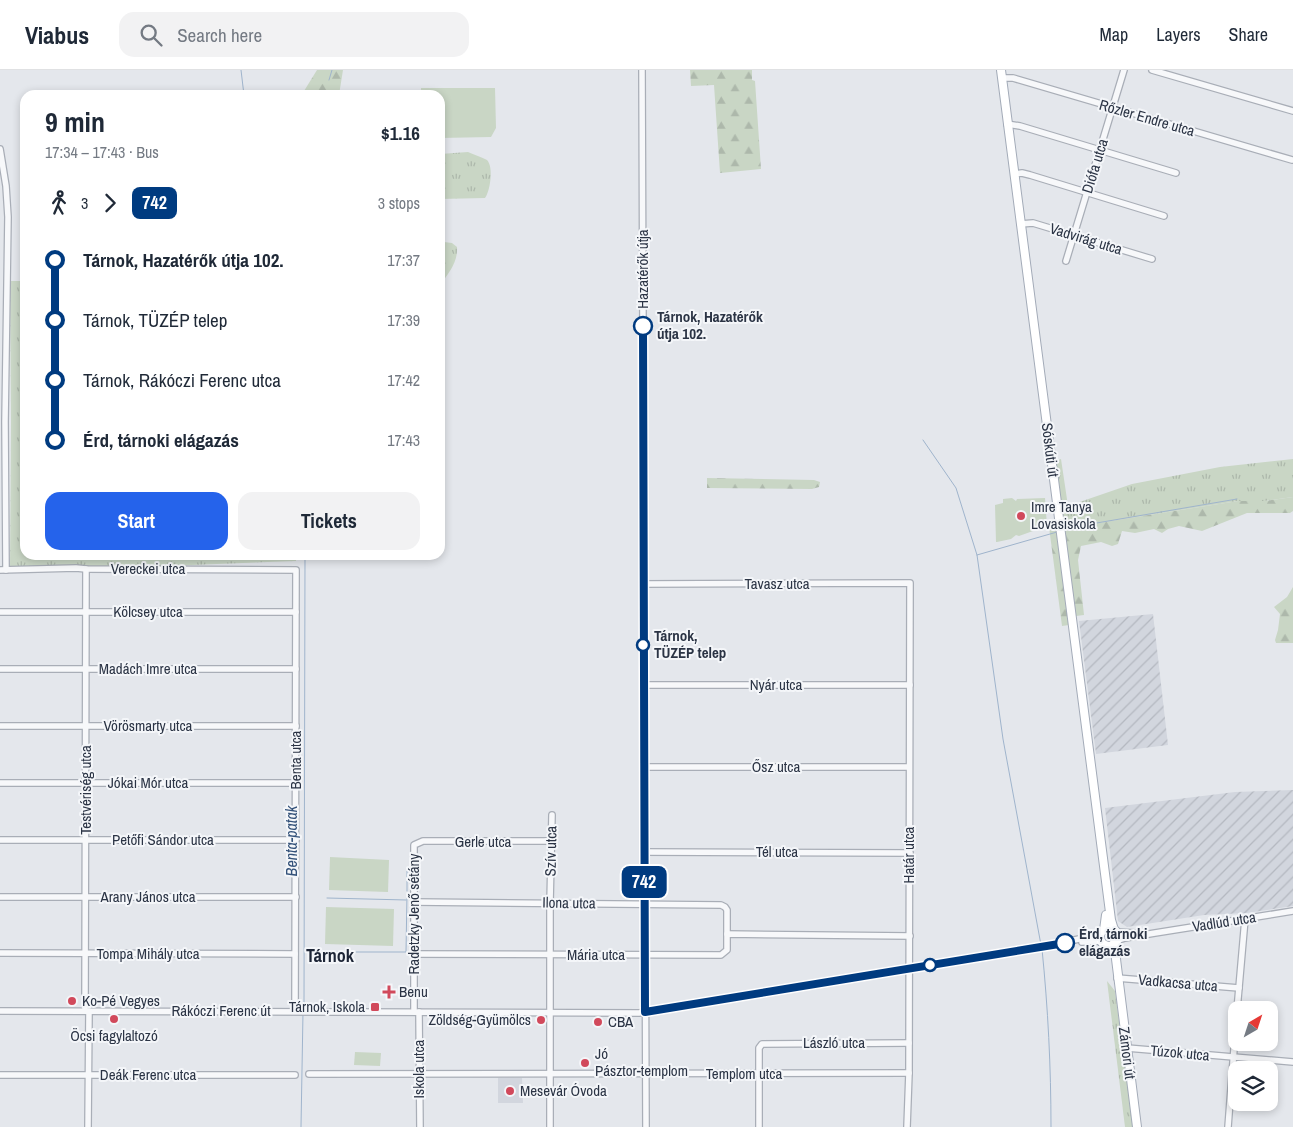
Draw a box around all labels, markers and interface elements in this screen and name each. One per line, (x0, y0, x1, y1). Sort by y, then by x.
search box (119, 12, 469, 57)
text: Viabus (25, 19, 89, 51)
icon: search (137, 21, 165, 49)
text: Search here (177, 22, 262, 48)
text: Map (1100, 22, 1128, 47)
text: Layers (1156, 22, 1201, 47)
text: Share (1229, 22, 1268, 47)
street label: Rőzler Endre utca (1097, 94, 1197, 141)
text: 9 min (45, 103, 105, 141)
text: $1.16 (381, 120, 420, 146)
street label: Diófa utca (1076, 136, 1113, 196)
text: 17:34 – 17:43 · Bus (45, 141, 159, 163)
icon: walk (45, 189, 73, 217)
icon: forward (96, 189, 124, 217)
text: 742 (142, 190, 167, 215)
text: 3 (81, 192, 88, 214)
text: 3 stops (378, 192, 420, 214)
street label: Vadvirág utca (1047, 218, 1125, 260)
street label: Hazatérők útja (632, 229, 653, 309)
text: Tárnok, Hazatérők útja 102. (83, 247, 284, 273)
text: 17:37 (387, 249, 420, 271)
place label: Tárnok, Hazatérők útja 102. (657, 306, 763, 344)
text: Tárnok, TÜZÉP telep (83, 307, 227, 333)
text: 17:39 (387, 309, 420, 331)
marker: Tárnok, Hazatérők útja 102. (633, 316, 653, 336)
text: Tárnok, Rákóczi Ferenc utca (83, 367, 281, 393)
text: 17:42 (387, 369, 420, 391)
street label: Sóskúti út (1037, 422, 1064, 479)
text: Érd, tárnoki elágazás (83, 427, 239, 453)
text: 17:43 (387, 429, 420, 451)
button: Start (45, 492, 228, 550)
button: Tickets (238, 492, 420, 550)
place label: Imre Tanya Lovasiskola (1031, 496, 1096, 534)
marker: Imre Tanya Lovasiskola (1015, 510, 1027, 522)
street label: Vereckei utca (111, 558, 185, 579)
street label: Tavasz utca (744, 573, 810, 594)
street label: Kölcsey utca (113, 601, 183, 622)
place label: Tárnok, TÜZÉP telep (654, 625, 726, 663)
marker: Tárnok, TÜZÉP telep (636, 638, 650, 652)
street label: Madách Imre utca (99, 658, 197, 679)
street label: Nyár utca (750, 674, 802, 695)
street label: Vörösmarty utca (104, 715, 193, 736)
street label: Benta utca (285, 730, 306, 789)
street label: Testvériség utca (75, 745, 96, 835)
street label: Ősz utca (752, 756, 800, 777)
street label: Jókai Mór utca (108, 772, 188, 793)
water label: Benta-patak (280, 805, 302, 876)
street label: Szív utca (540, 825, 561, 876)
street label: Határ utca (898, 826, 919, 883)
street label: Petőfi Sándor utca (112, 829, 214, 850)
street label: Gerle utca (455, 831, 512, 852)
street label: Tél utca (756, 841, 798, 862)
street label: Radetzky Jenő sétány (403, 853, 424, 975)
line badge: 742 (615, 866, 673, 898)
text: 742 (632, 869, 656, 894)
street label: Arany János utca (99, 886, 196, 907)
street label: Ilona utca (542, 892, 596, 913)
street label: Vadlúd utca (1191, 906, 1257, 937)
place label: Érd, tárnoki elágazás (1079, 923, 1147, 961)
marker: Érd, tárnoki elágazás (1055, 933, 1075, 953)
street label: Tompa Mihály utca (96, 943, 200, 964)
district label: Tárnok (306, 943, 355, 968)
street label: Mária utca (567, 944, 625, 965)
unlabelled marker (923, 958, 937, 972)
street label: Vadkacsa utca (1137, 969, 1219, 996)
place label: Benu (399, 981, 428, 1002)
marker: Benu (383, 986, 395, 998)
place label: Ko-Pé Vegyes (82, 990, 160, 1011)
marker: Ko-Pé Vegyes (66, 995, 78, 1007)
place label: Tárnok, Iskola (289, 996, 365, 1017)
street label: Rákóczi Ferenc út (171, 1000, 271, 1021)
marker: Tárnok, Iskola (369, 1001, 381, 1013)
north arrow (1228, 1001, 1278, 1051)
map controls (1228, 1001, 1278, 1111)
place label: Zöldség-Gyümölcs (428, 1009, 531, 1030)
place label: CBA (608, 1011, 634, 1032)
marker: Öcsi fagylaltozó (108, 1013, 120, 1025)
marker: Zöldség-Gyümölcs (535, 1014, 547, 1026)
marker: CBA (592, 1016, 604, 1028)
place label: Öcsi fagylaltozó (70, 1025, 158, 1046)
street label: Zámori út (1114, 1026, 1141, 1081)
street label: László utca (803, 1032, 865, 1053)
street label: Iskola utca (408, 1039, 429, 1098)
street label: Túzok utca (1150, 1039, 1211, 1066)
place label: Jó Pásztor-templom (595, 1043, 688, 1081)
marker: Jó Pásztor-templom (579, 1057, 591, 1069)
button: layers (1228, 1061, 1278, 1111)
street label: Templom utca (706, 1063, 782, 1084)
street label: Deák Ferenc utca (100, 1064, 196, 1085)
place label: Mesevár Óvoda (520, 1080, 607, 1101)
marker: Mesevár Óvoda (504, 1085, 516, 1097)

